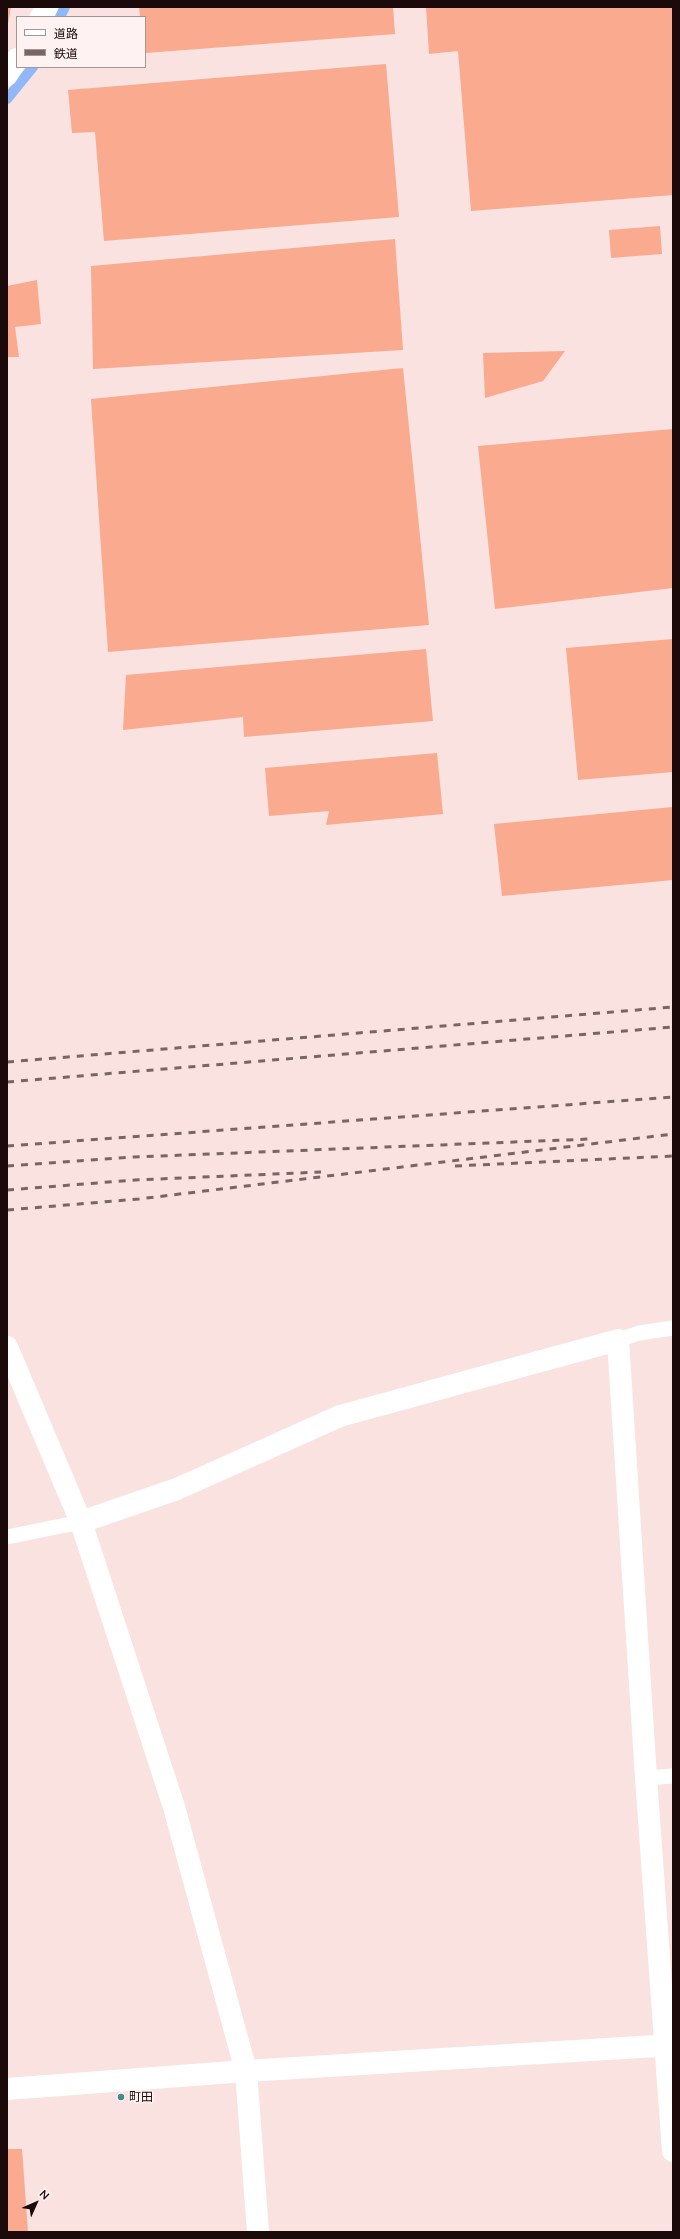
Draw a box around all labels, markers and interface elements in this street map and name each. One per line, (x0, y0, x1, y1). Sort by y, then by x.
legend (16, 16, 146, 68)
text: 道路 (54, 26, 78, 41)
text: 鉄道 (54, 46, 78, 61)
place label: 町田 (129, 2090, 153, 2104)
marker: 町田 (116, 2092, 126, 2102)
north arrow (16, 2183, 56, 2223)
text: N (37, 2187, 52, 2202)

